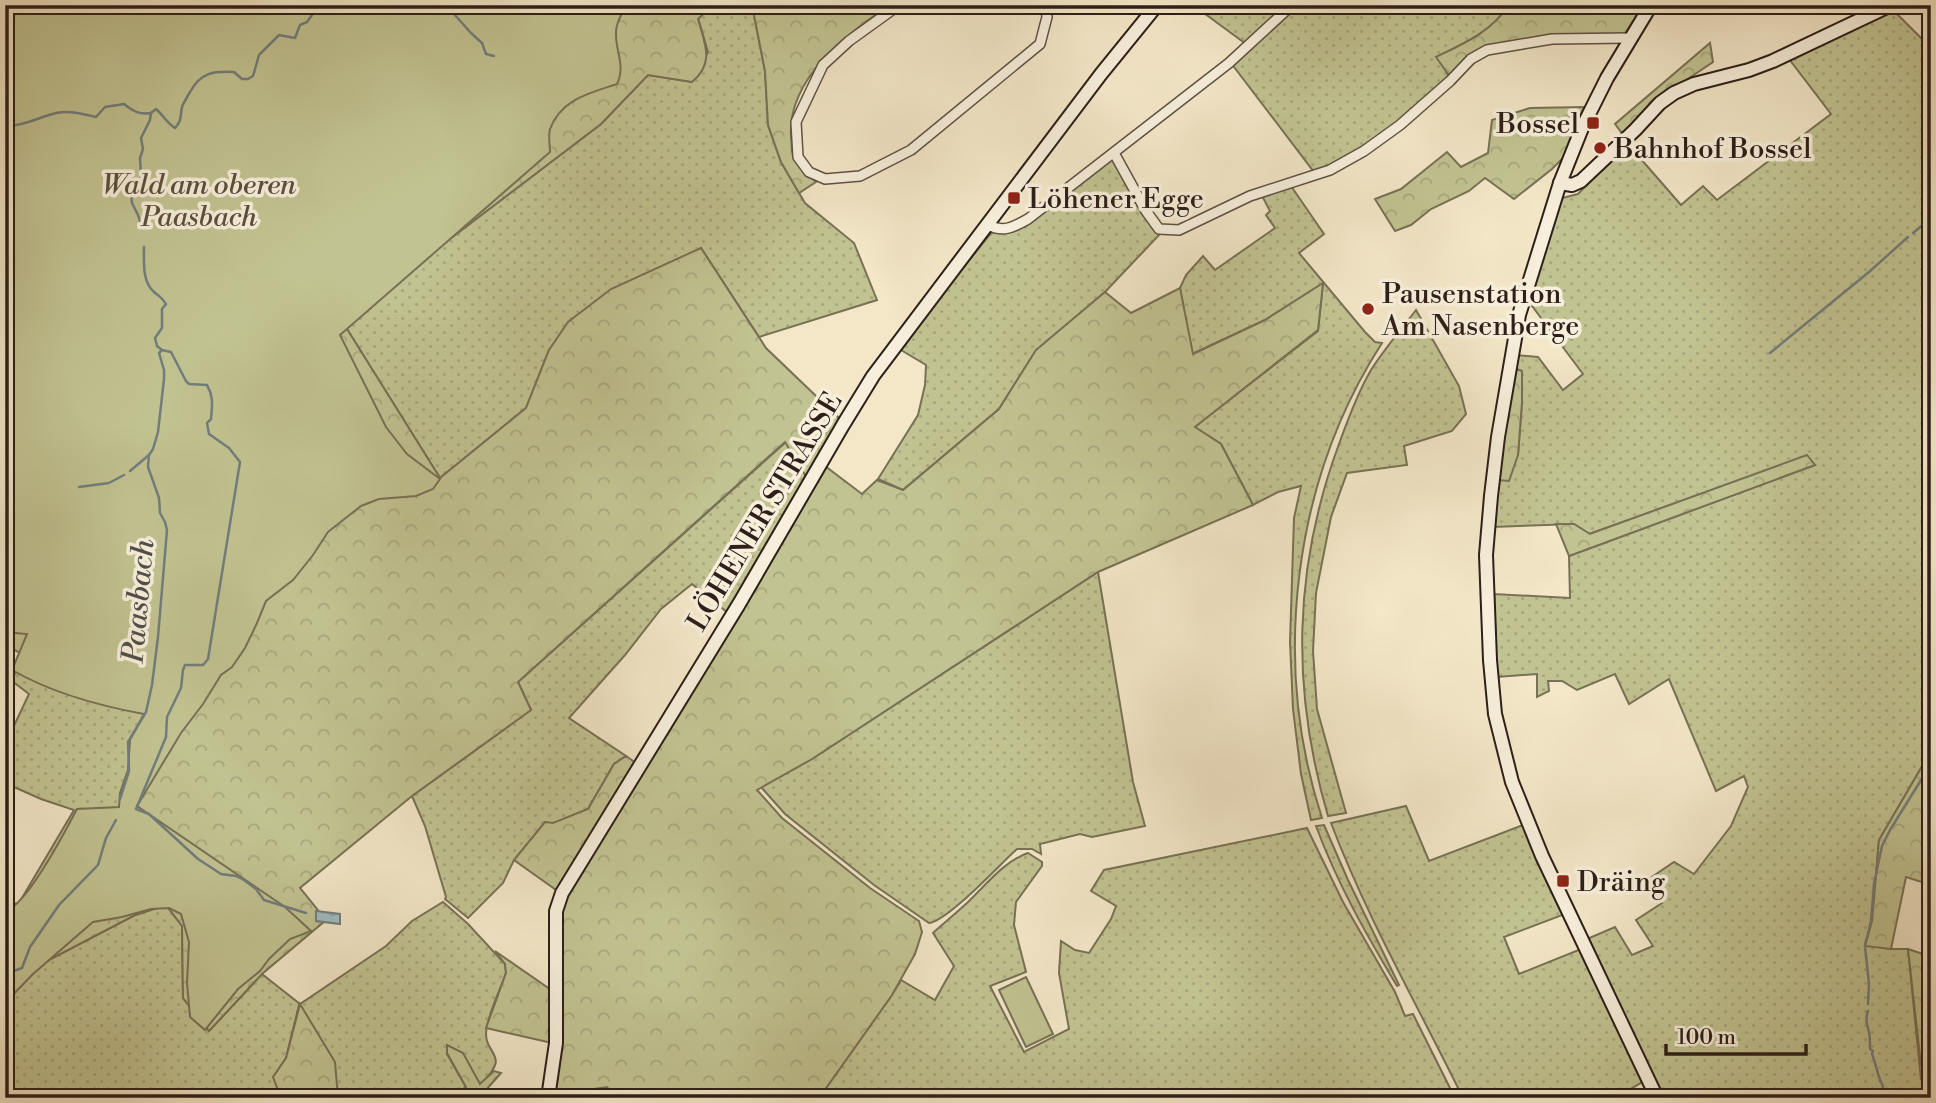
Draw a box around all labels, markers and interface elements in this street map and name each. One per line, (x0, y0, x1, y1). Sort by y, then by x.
place label: Bossel (1496, 107, 1579, 142)
marker: Bossel (1585, 115, 1601, 131)
place label: Bahnhof Bossel (1613, 132, 1812, 167)
marker: Bahnhof Bossel (1592, 140, 1608, 156)
park label: Wald am oberen Paasbach (102, 168, 296, 235)
place label: Löhener Egge (1028, 182, 1204, 217)
marker: Löhener Egge (1006, 190, 1022, 206)
place label: Pausenstation Am Nasenberge (1381, 277, 1579, 344)
marker: Pausenstation Am Nasenberge (1360, 301, 1376, 317)
street label: LÖHENER STRASSE (679, 385, 850, 638)
water label: Paasbach (115, 537, 163, 665)
place label: Dräing (1577, 865, 1666, 900)
marker: Dräing (1555, 873, 1571, 889)
scale bar (1666, 1012, 1806, 1056)
text: 100 m (1677, 1025, 1736, 1051)

